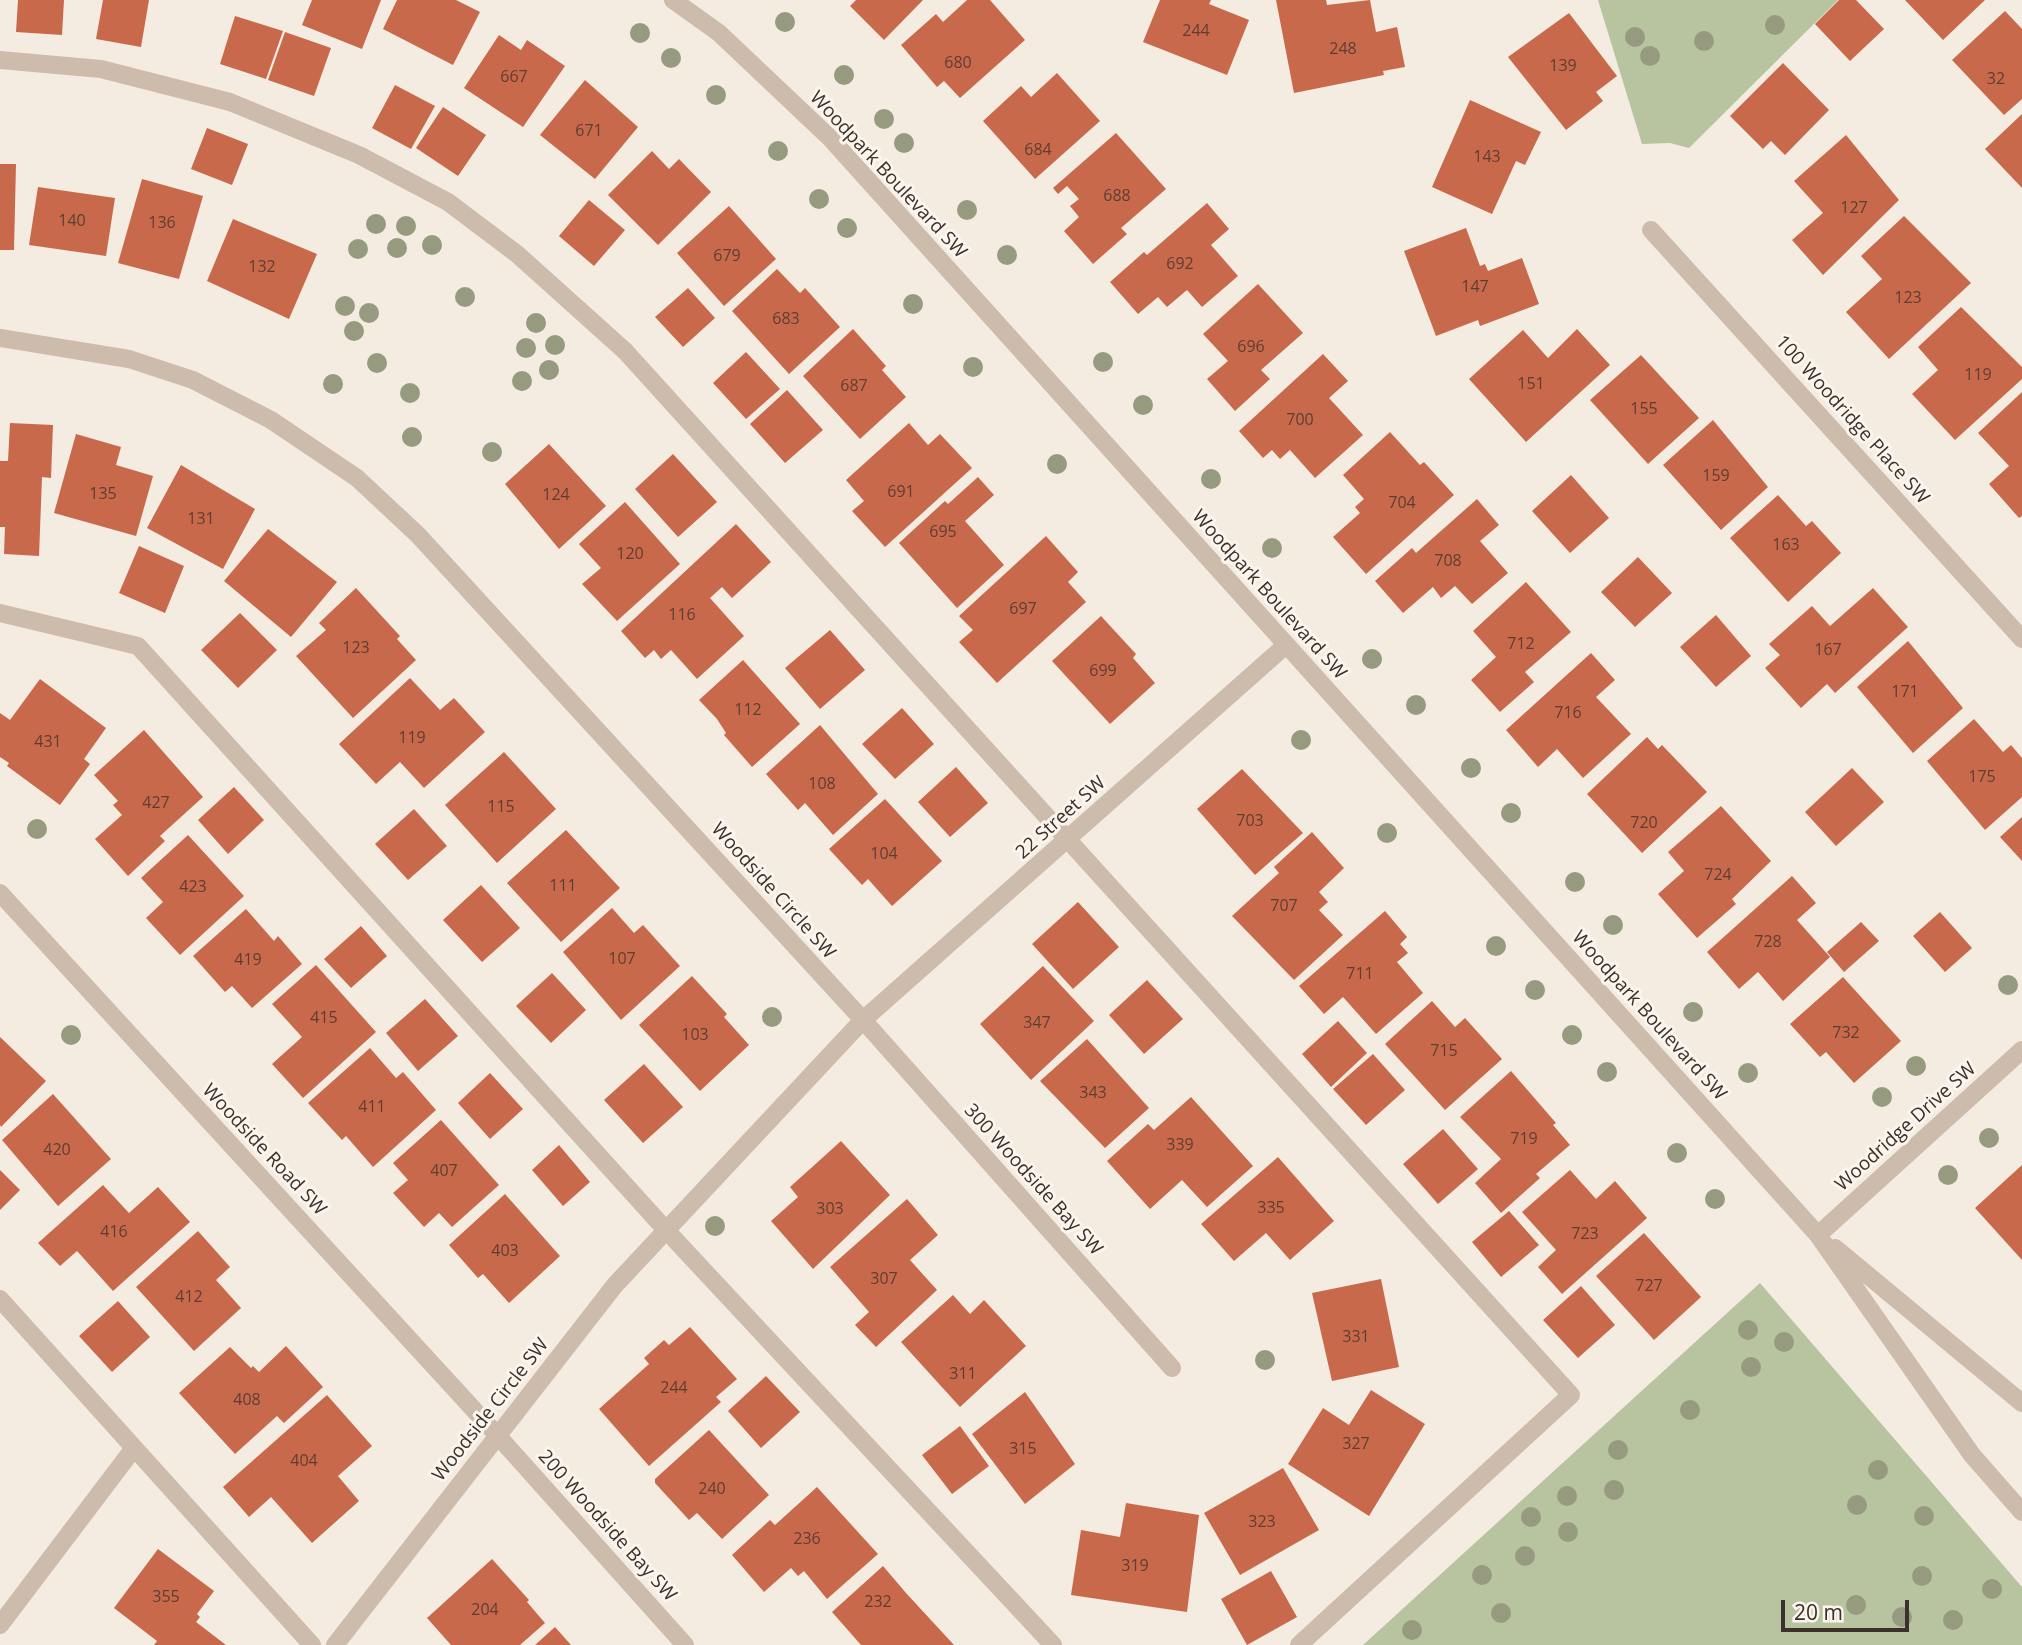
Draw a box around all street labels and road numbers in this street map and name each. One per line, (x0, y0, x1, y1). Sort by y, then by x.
street label: Woodpark Boulevard SW (805, 87, 971, 263)
street label: 100 Woodridge Place SW (1770, 331, 1934, 509)
street label: Woodpark Boulevard SW (1187, 506, 1351, 684)
street label: 22 Street SW (1012, 772, 1110, 864)
street label: Woodside Circle SW (706, 818, 840, 964)
street label: Woodpark Boulevard SW (1567, 927, 1731, 1105)
street label: Woodridge Drive SW (1831, 1058, 1981, 1196)
street label: Woodside Road SW (197, 1080, 331, 1220)
street label: 300 Woodside Bay SW (959, 1100, 1107, 1260)
street label: Woodside Circle SW (428, 1334, 554, 1486)
street label: 200 Woodside Bay SW (533, 1446, 681, 1606)

